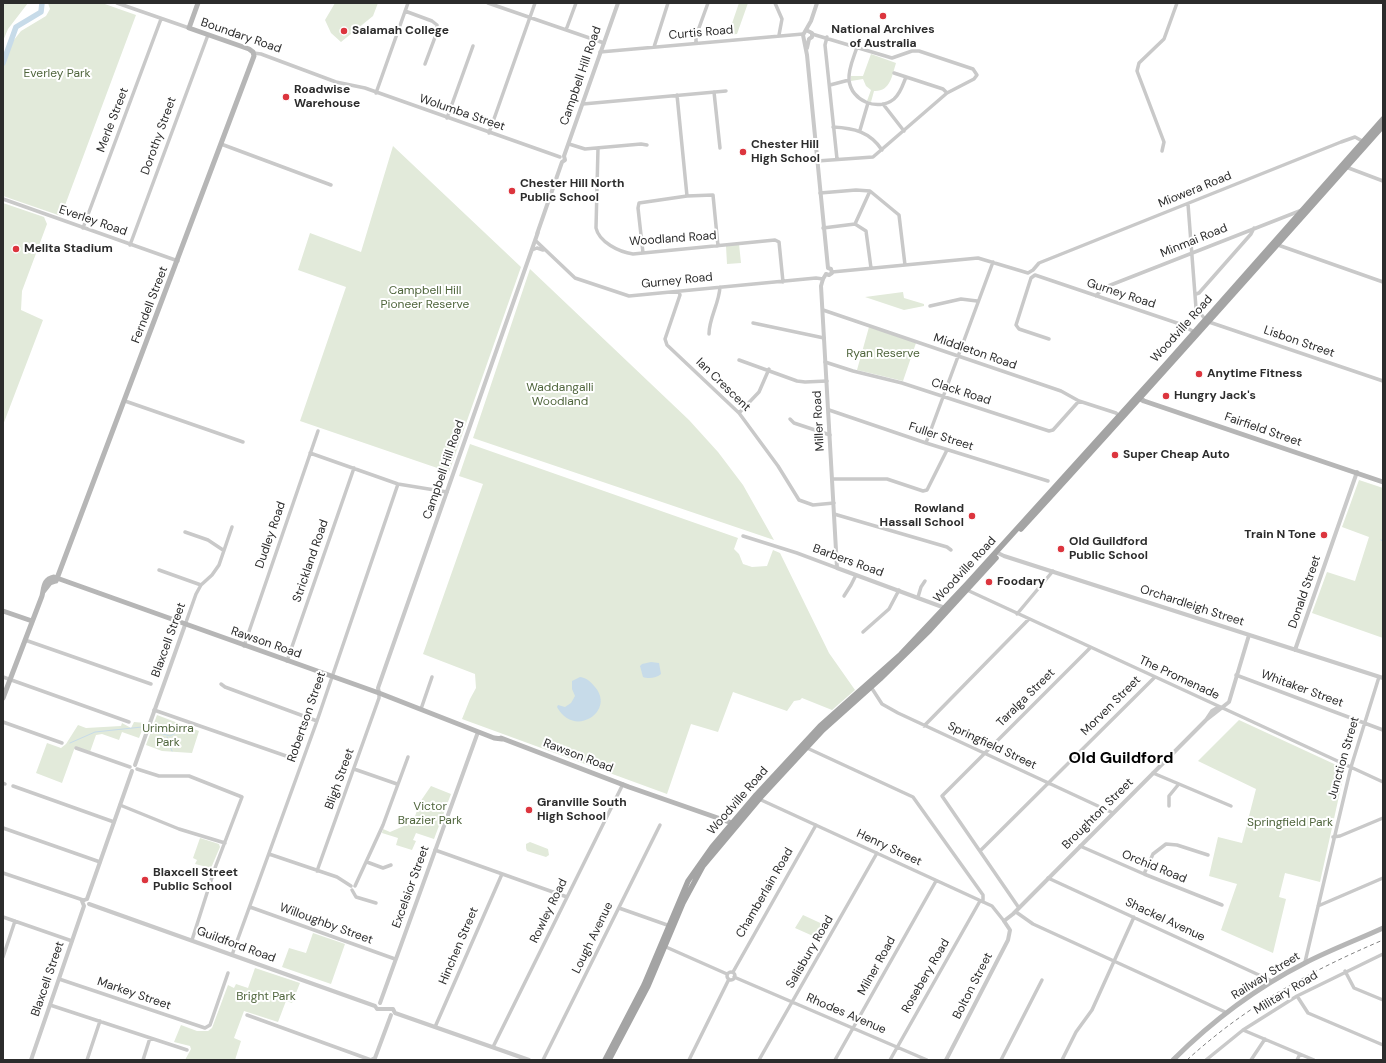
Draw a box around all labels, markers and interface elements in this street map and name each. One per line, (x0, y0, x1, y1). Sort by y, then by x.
marker: National Archives of Australia (878, 11, 888, 21)
street label: Boundary Road (199, 15, 283, 57)
street label: Curtis Road (668, 23, 734, 43)
place label: National Archives of Australia (831, 23, 935, 51)
place label: Salamah College (352, 24, 449, 38)
street label: Campbell Hill Road (557, 25, 605, 127)
marker: Salamah College (339, 26, 349, 36)
park label: Everley Park (24, 67, 90, 81)
place label: Roadwise Warehouse (294, 83, 360, 111)
street label: Merle Street (94, 86, 132, 154)
marker: Roadwise Warehouse (281, 92, 291, 102)
street label: Wolumba Street (417, 92, 507, 134)
street label: Dorothy Street (138, 95, 180, 177)
place label: Chester Hill High School (751, 138, 820, 166)
marker: Chester Hill High School (738, 147, 748, 157)
street label: Miowera Road (1156, 169, 1234, 211)
place label: Chester Hill North Public School (520, 177, 624, 205)
marker: Chester Hill North Public School (507, 186, 517, 196)
street label: Everley Road (57, 203, 129, 239)
street label: Minmai Road (1158, 221, 1230, 261)
street label: Woodland Road (629, 229, 717, 249)
place label: Melita Stadium (24, 242, 113, 256)
marker: Melita Stadium (11, 244, 21, 254)
street label: Ferndell Street (129, 265, 171, 345)
street label: Gurney Road (641, 270, 713, 292)
street label: Gurney Road (1085, 276, 1157, 312)
park label: Campbell Hill Pioneer Reserve (381, 284, 469, 312)
street label: Woodville Road (1148, 293, 1216, 365)
street label: Lisbon Street (1262, 323, 1336, 361)
street label: Middleton Road (932, 331, 1018, 373)
park label: Ryan Reserve (846, 347, 920, 361)
street label: Ian Crescent (693, 355, 753, 415)
place label: Anytime Fitness (1207, 367, 1302, 381)
marker: Anytime Fitness (1194, 369, 1204, 379)
street label: Clack Road (929, 376, 993, 408)
park label: Waddangalli Woodland (526, 381, 594, 409)
place label: Hungry Jack's (1174, 389, 1256, 403)
street label: Miller Road (810, 390, 828, 452)
marker: Hungry Jack's (1161, 391, 1171, 401)
street label: Fairfield Street (1222, 410, 1304, 450)
street label: Campbell Hill Road (420, 419, 468, 521)
street label: Fuller Street (907, 420, 975, 454)
place label: Super Cheap Auto (1123, 448, 1230, 462)
marker: Super Cheap Auto (1110, 450, 1120, 460)
street label: Dudley Road (253, 500, 289, 570)
place label: Rowland Hassall School (880, 502, 964, 530)
marker: Rowland Hassall School (967, 511, 977, 521)
street label: Strickland Road (290, 518, 332, 604)
place label: Train N Tone (1244, 528, 1316, 542)
marker: Train N Tone (1319, 530, 1329, 540)
street label: Woodville Road (931, 534, 999, 606)
place label: Old Guildford Public School (1069, 535, 1148, 563)
street label: Barbers Road (811, 542, 885, 580)
marker: Old Guildford Public School (1056, 544, 1066, 554)
street label: Donald Street (1286, 554, 1324, 630)
place label: Foodary (997, 575, 1045, 589)
marker: Foodary (984, 577, 994, 587)
street label: Orchardleigh Street (1138, 582, 1246, 630)
street label: Blaxcell Street (149, 601, 189, 679)
street label: Rawson Road (229, 624, 303, 662)
street label: The Promenade (1136, 653, 1222, 703)
street label: Taralga Street (994, 666, 1058, 730)
street label: Whitaker Street (1259, 667, 1345, 711)
street label: Robertson Street (285, 670, 329, 764)
street label: Morven Street (1078, 673, 1144, 739)
street label: Junction Street (1325, 715, 1363, 801)
street label: Springfield Street (945, 719, 1039, 773)
park label: Urimbirra Park (142, 722, 194, 750)
street label: Rawson Road (541, 736, 615, 776)
street label: Bligh Street (322, 747, 358, 811)
district label: Old Guildford (1069, 749, 1173, 769)
street label: Woodville Road (705, 764, 771, 838)
street label: Broughton Street (1059, 775, 1137, 853)
place label: Granville South High School (537, 796, 627, 824)
park label: Victor Brazier Park (398, 800, 462, 828)
marker: Granville South High School (524, 805, 534, 815)
park label: Springfield Park (1247, 816, 1333, 830)
street label: Henry Street (854, 827, 924, 869)
street label: Excelsior Street (389, 844, 433, 930)
street label: Chamberlain Road (733, 845, 797, 941)
street label: Orchid Road (1119, 847, 1189, 887)
place label: Blaxcell Street Public School (153, 866, 238, 894)
marker: Blaxcell Street Public School (140, 875, 150, 885)
street label: Rowley Road (527, 876, 571, 946)
street label: Shackel Avenue (1123, 895, 1207, 945)
street label: Willoughby Street (277, 900, 375, 948)
street label: Lough Avenue (570, 900, 616, 976)
street label: Hinchen Street (436, 905, 482, 987)
street label: Salisbury Road (783, 913, 837, 991)
street label: Guildford Road (195, 924, 277, 966)
street label: Milner Road (855, 934, 899, 998)
street label: Rosebery Road (899, 936, 953, 1016)
street label: Blaxcell Street (28, 940, 68, 1018)
street label: Railway Street (1229, 949, 1303, 1003)
street label: Bolton Street (950, 950, 996, 1022)
street label: Military Road (1251, 968, 1321, 1018)
street label: Markey Street (95, 975, 173, 1013)
park label: Bright Park (236, 990, 296, 1004)
street label: Rhodes Avenue (804, 991, 888, 1037)

